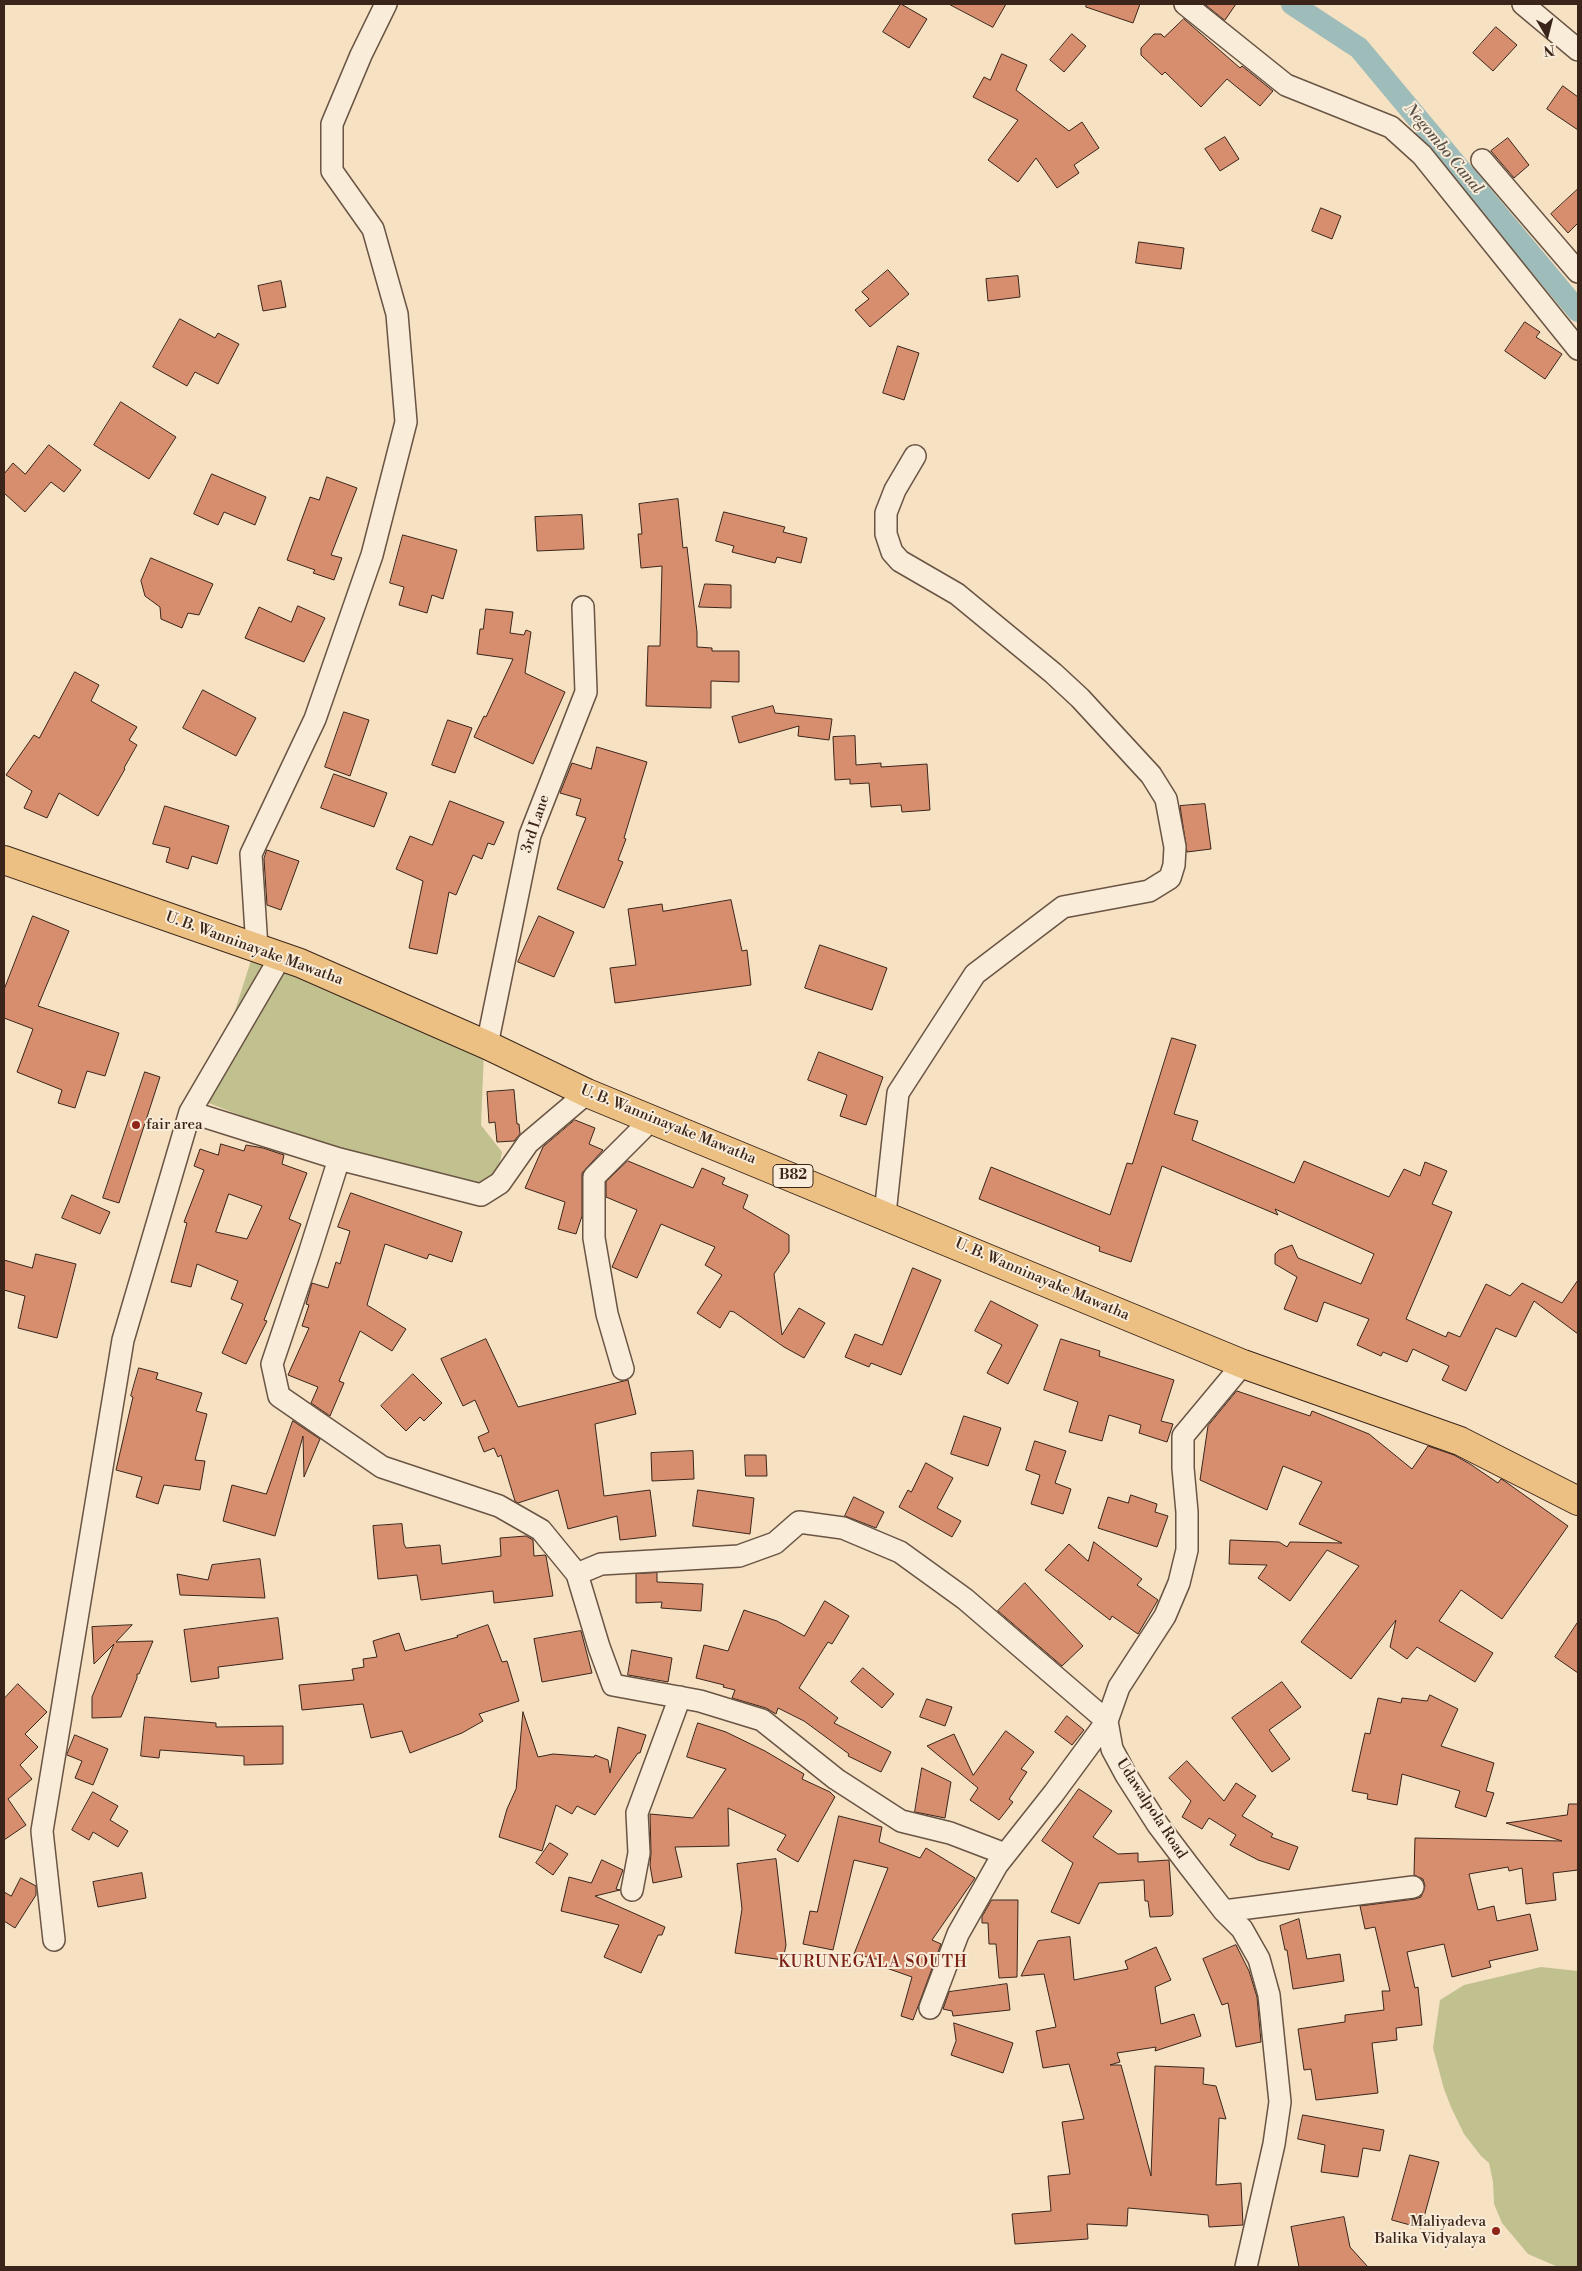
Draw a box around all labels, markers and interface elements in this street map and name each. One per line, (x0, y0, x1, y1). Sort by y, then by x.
north arrow (1522, 10, 1572, 60)
text: N (1542, 40, 1556, 60)
water label: Negombo Canal (1400, 100, 1486, 198)
street label: 3rd Lane (518, 793, 554, 855)
street label: U. B. Wanninayake Mawatha (163, 908, 345, 990)
street label: U. B. Wanninayake Mawatha (578, 1081, 758, 1169)
place label: fair area (146, 1116, 203, 1134)
marker: fair area (130, 1119, 142, 1131)
road number: B82 (773, 1164, 813, 1188)
street label: U. B. Wanninayake Mawatha (952, 1235, 1132, 1325)
street label: Udawalpola Road (1112, 1755, 1190, 1863)
district label: KURUNEGALA SOUTH (776, 1953, 970, 1973)
place label: Maliyadeva Balika Vidyalaya (1374, 2213, 1486, 2248)
marker: Maliyadeva Balika Vidyalaya (1490, 2225, 1502, 2237)

